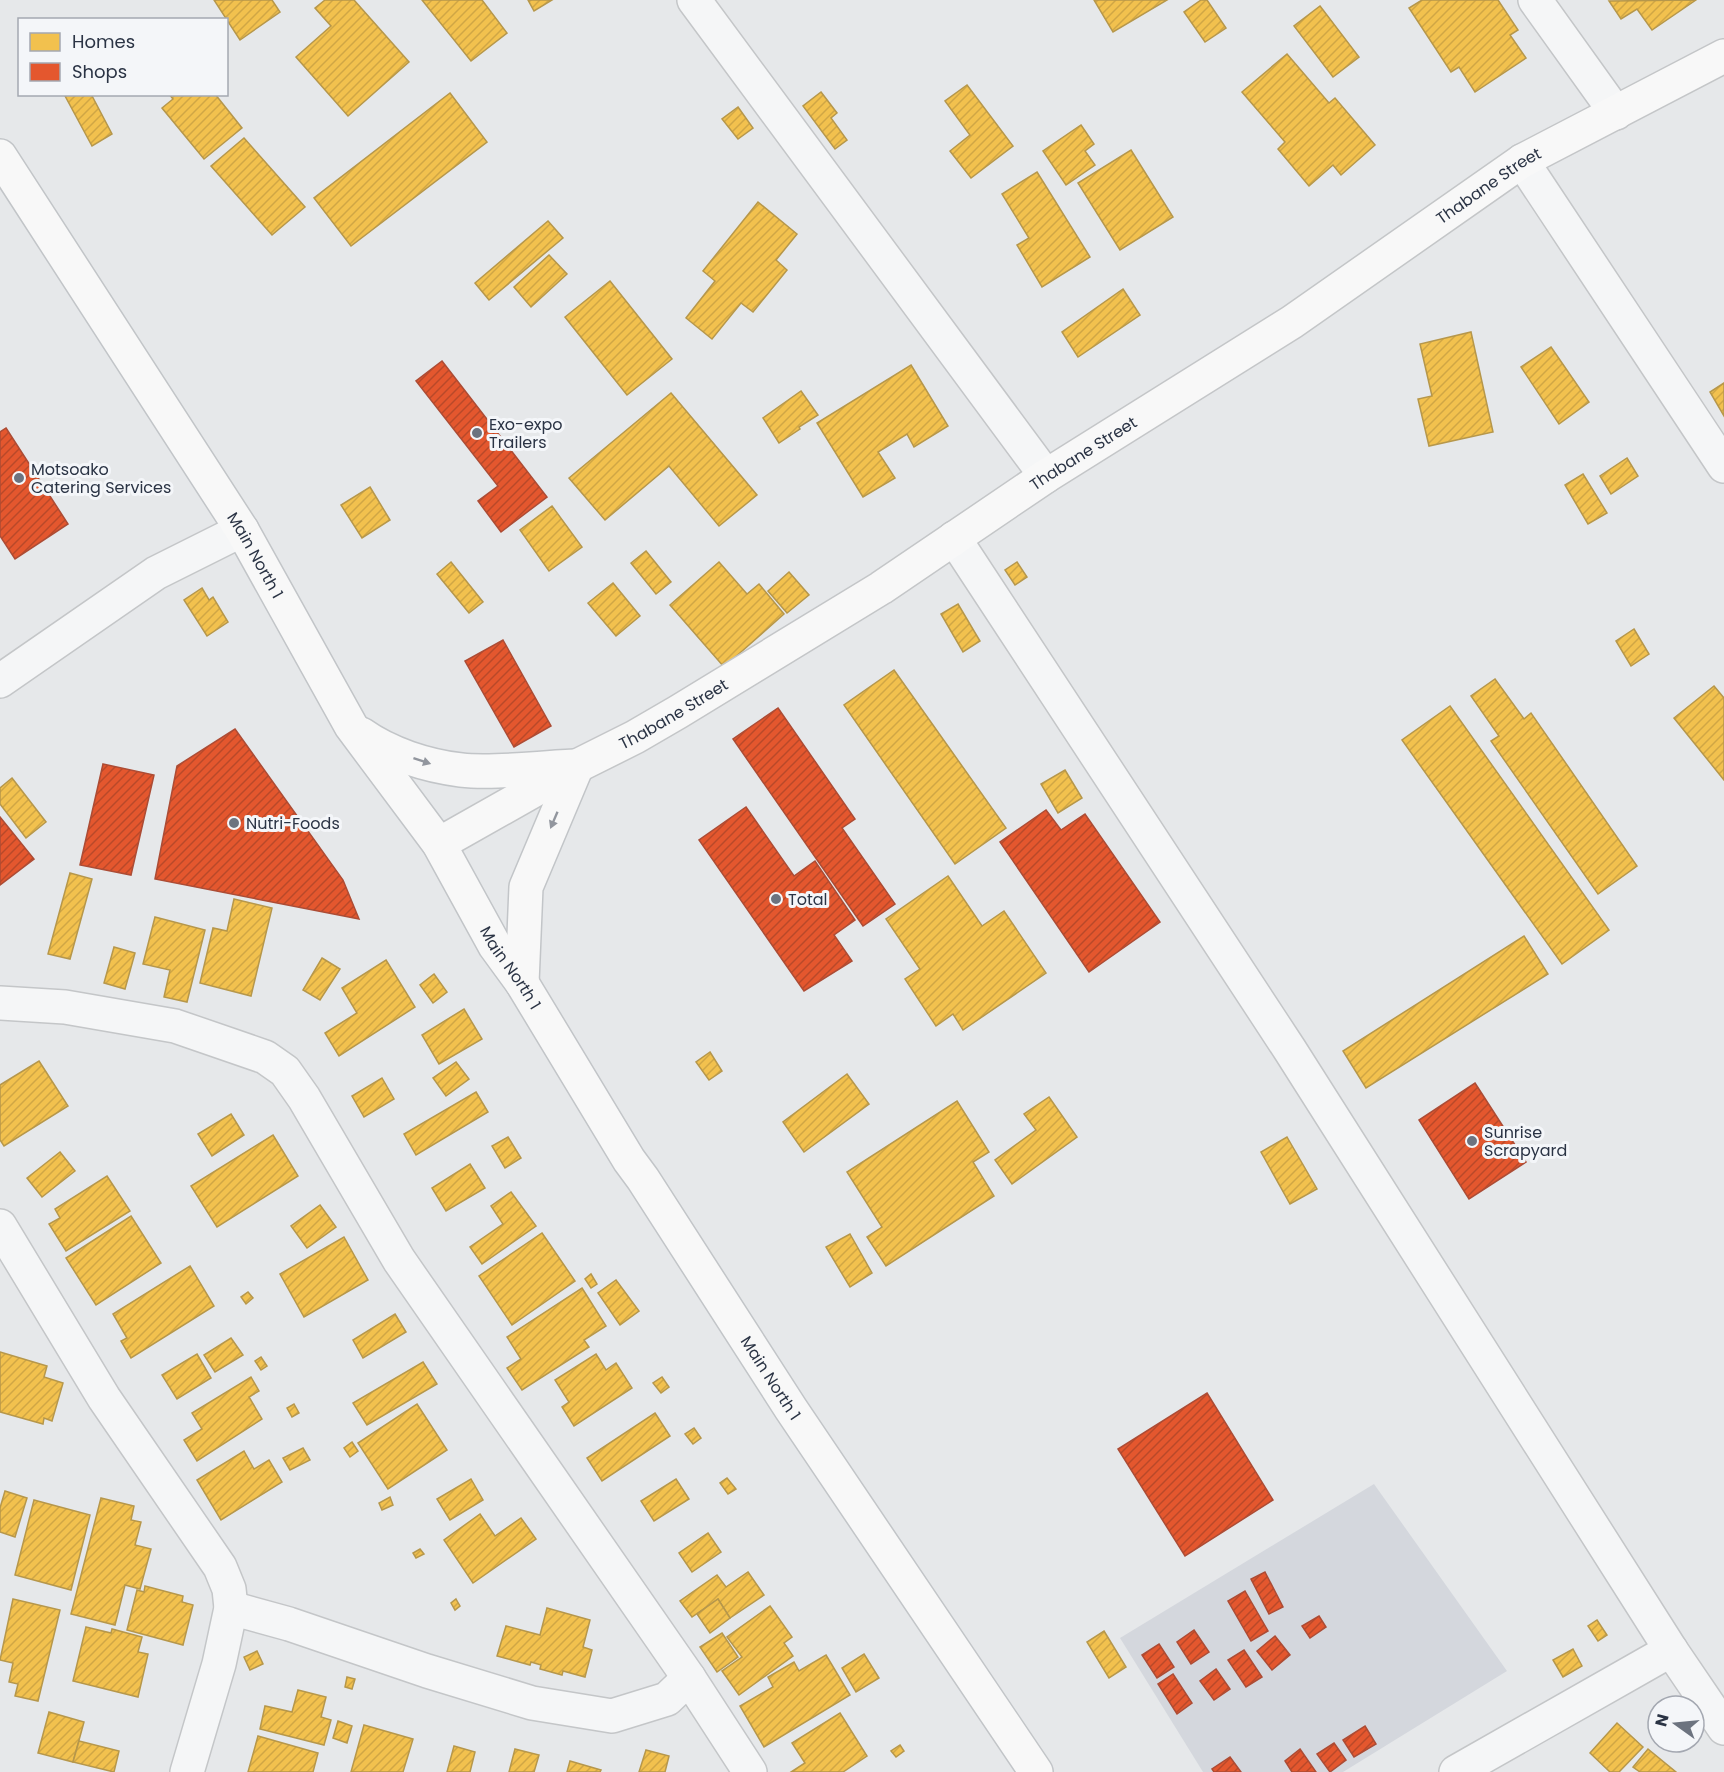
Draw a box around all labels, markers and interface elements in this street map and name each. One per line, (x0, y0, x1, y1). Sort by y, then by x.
legend (18, 18, 228, 96)
text: Homes (72, 29, 135, 54)
text: Shops (72, 59, 127, 84)
street label: Thabane Street (1432, 142, 1545, 230)
street label: Thabane Street (1025, 411, 1141, 496)
place label: Exo-expo Trailers (489, 413, 563, 454)
marker: Exo-expo Trailers (470, 426, 484, 440)
place label: Motsoako Catering Services (31, 458, 171, 499)
marker: Motsoako Catering Services (12, 471, 26, 485)
street label: Main North 1 (221, 508, 289, 603)
street label: Thabane Street (615, 673, 732, 755)
one-way arrow (413, 757, 431, 766)
one-way arrow (549, 811, 559, 829)
place label: Nutri-Foods (246, 812, 340, 835)
marker: Nutri-Foods (227, 816, 241, 830)
place label: Total (788, 888, 827, 911)
marker: Total (769, 892, 783, 906)
street label: Main North 1 (474, 922, 546, 1014)
place label: Sunrise Scrapyard (1484, 1121, 1567, 1162)
marker: Sunrise Scrapyard (1465, 1134, 1479, 1148)
street label: Main North 1 (735, 1332, 806, 1425)
north arrow (1646, 1694, 1706, 1754)
text: N (1649, 1711, 1675, 1729)

